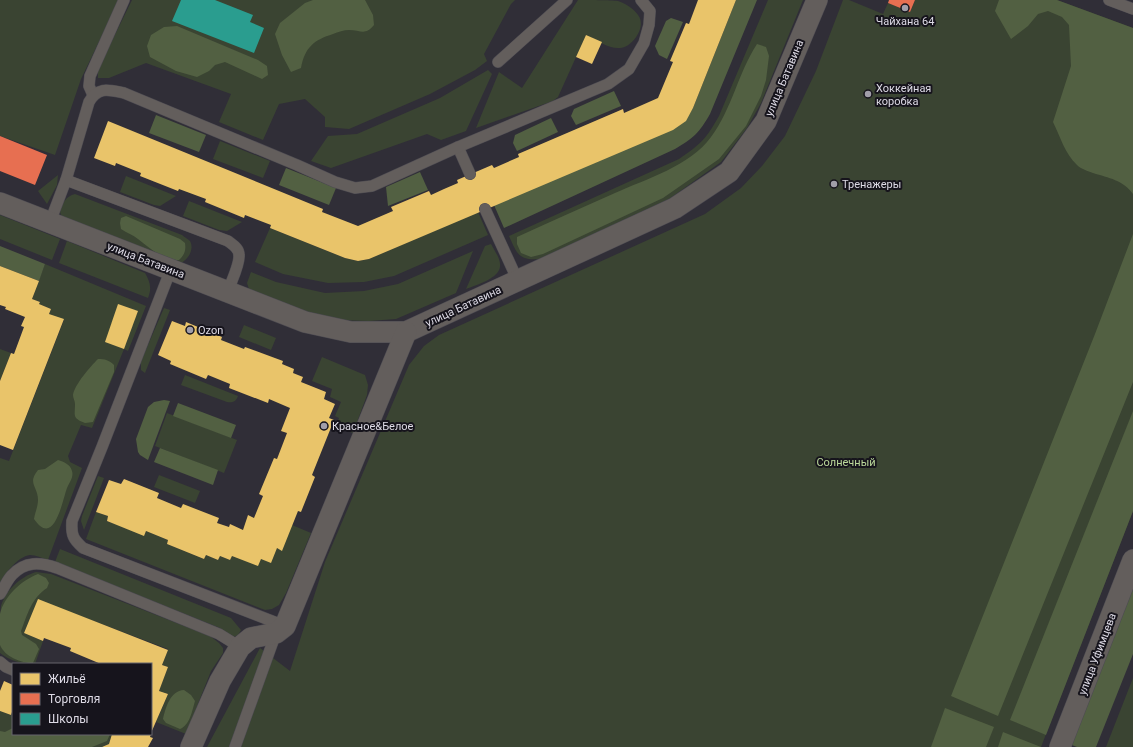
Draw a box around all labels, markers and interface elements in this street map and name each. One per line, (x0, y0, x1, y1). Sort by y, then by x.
marker: Чайхана 64 (900, 3, 910, 13)
place label: Чайхана 64 (876, 15, 934, 28)
street label: улица Батавина (762, 38, 806, 118)
place label: Хоккейная коробка (876, 82, 931, 108)
marker: Хоккейная коробка (863, 89, 873, 99)
place label: Тренажеры (842, 178, 901, 191)
marker: Тренажеры (829, 179, 839, 189)
street label: улица Батавина (105, 240, 186, 281)
street label: улица Батавина (423, 283, 503, 330)
place label: Ozon (198, 324, 223, 337)
marker: Ozon (185, 325, 195, 335)
place label: Красное&Белое (332, 420, 414, 433)
marker: Красное&Белое (319, 421, 329, 431)
park label: Солнечный (816, 456, 876, 469)
street label: улица Уфимцева (1076, 611, 1119, 697)
legend (12, 663, 152, 735)
text: Жильё (48, 672, 86, 686)
text: Торговля (48, 692, 100, 706)
text: Школы (48, 712, 89, 726)

